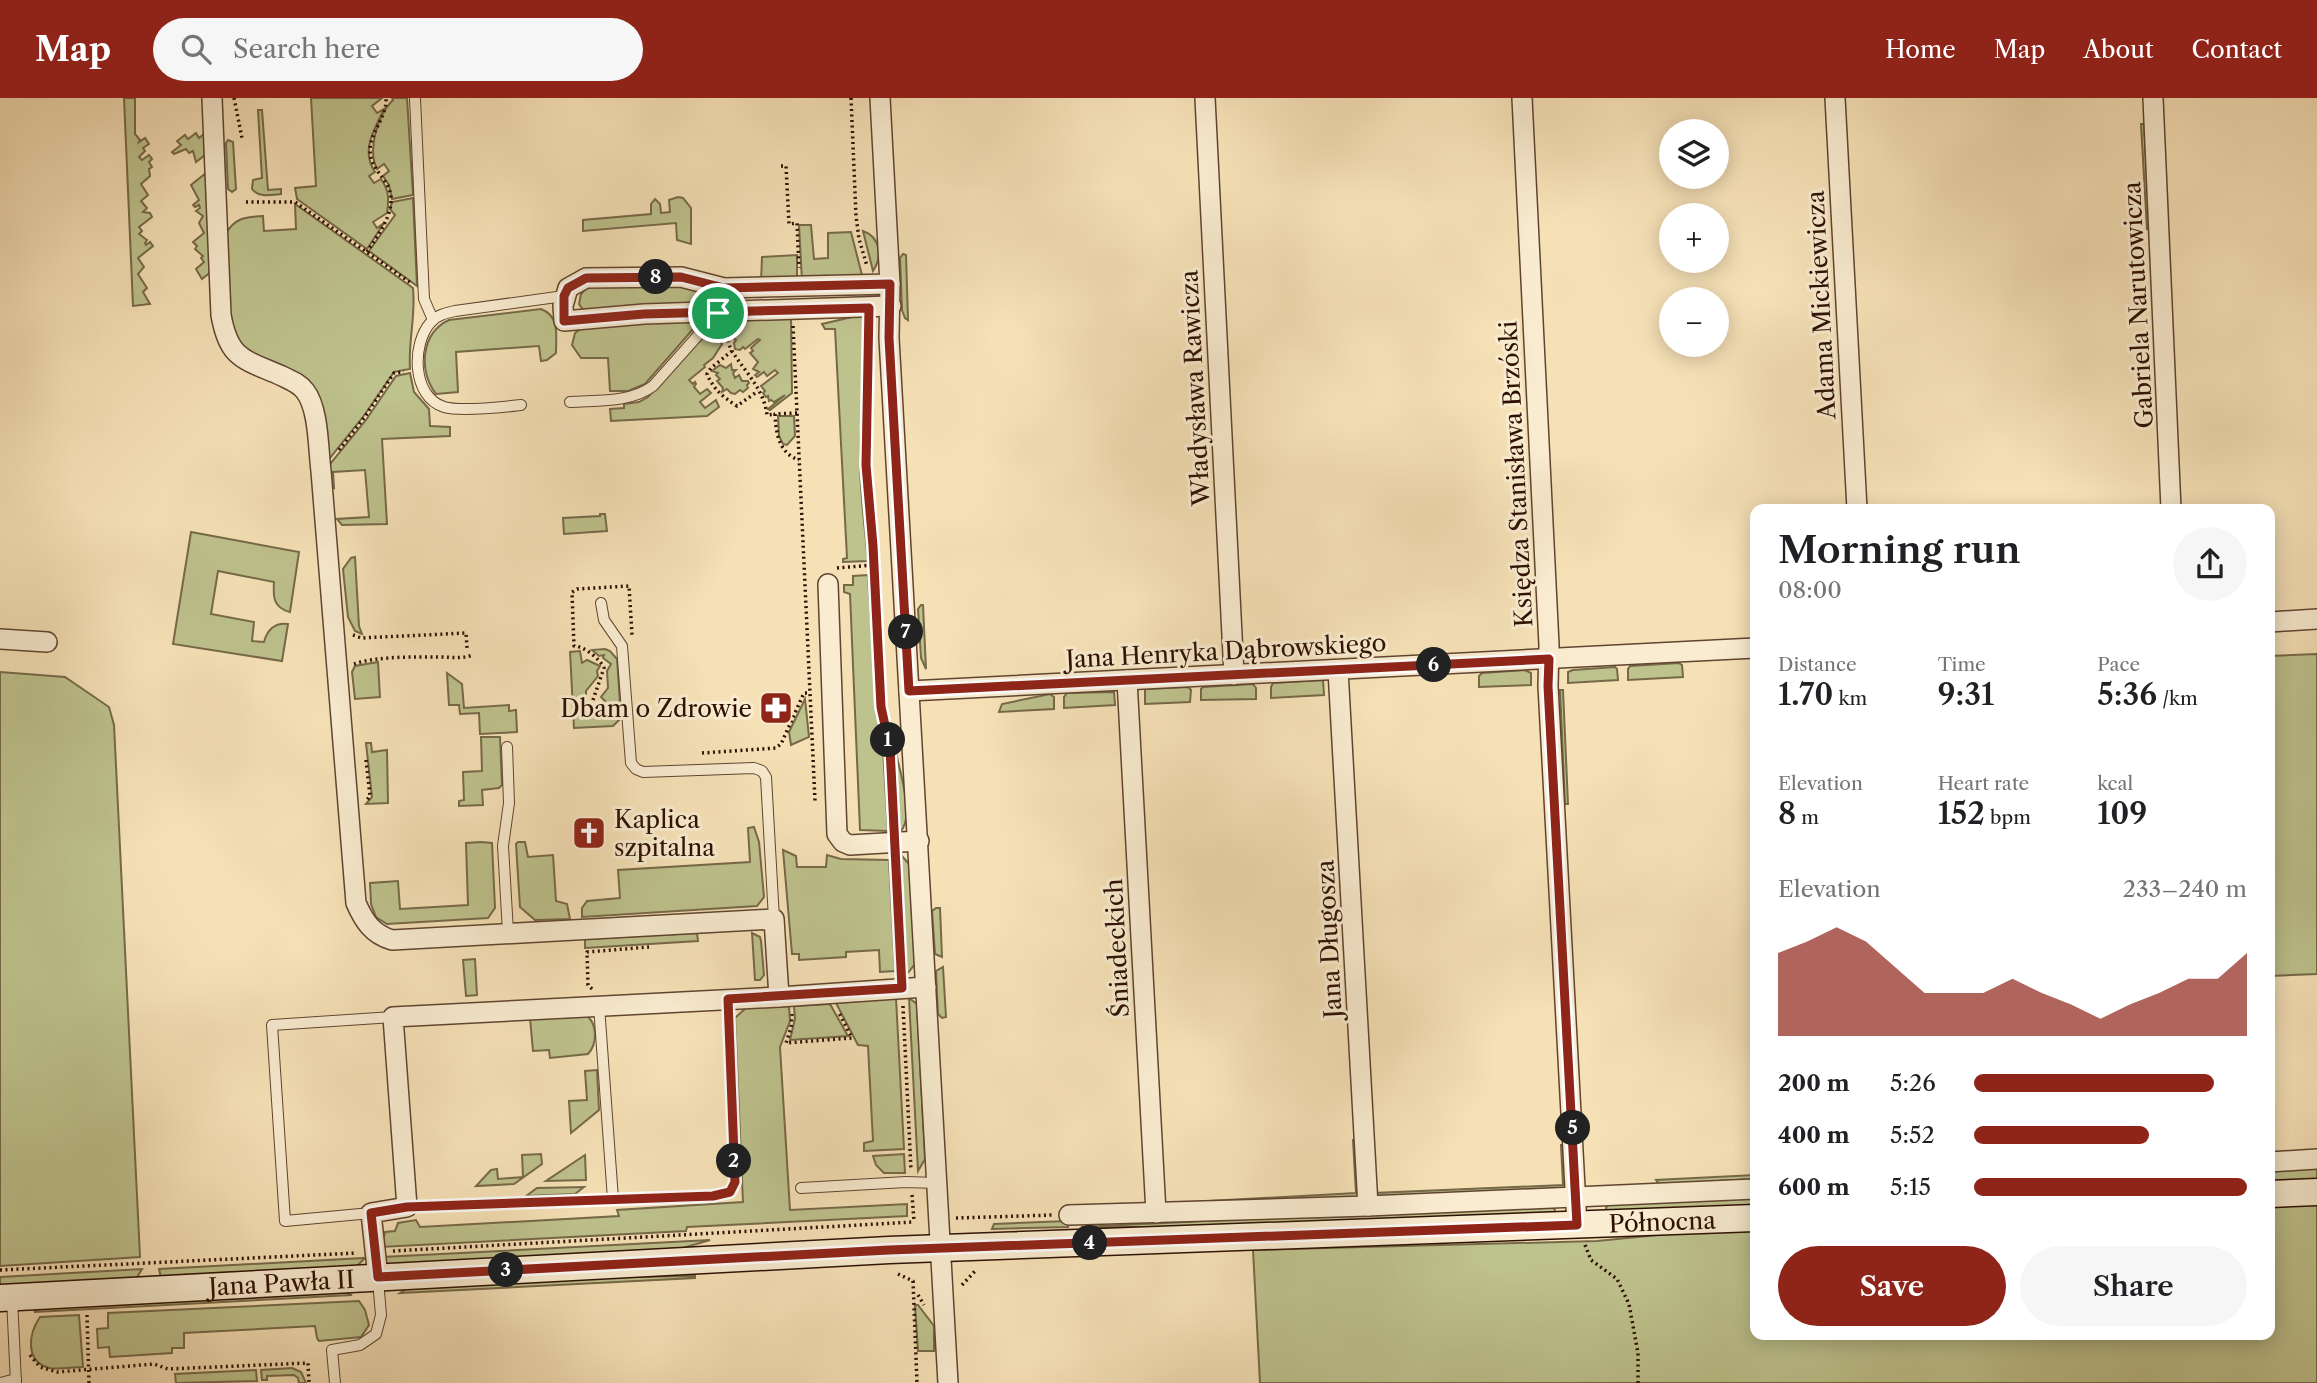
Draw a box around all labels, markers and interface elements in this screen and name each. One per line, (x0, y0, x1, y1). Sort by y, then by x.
search box (153, 18, 643, 81)
text: Map (35, 29, 111, 70)
icon: search (177, 30, 215, 68)
text: Search here (233, 33, 380, 65)
text: Home (1885, 35, 1956, 64)
text: Map (1994, 35, 2045, 64)
text: About (2083, 35, 2154, 64)
text: Contact (2192, 35, 2282, 64)
map controls (1659, 119, 1729, 357)
button: layers (1659, 119, 1729, 189)
street label: Gabriela Narutowicza (2117, 180, 2159, 429)
street label: Adama Mickiewicza (1801, 190, 1842, 421)
button: + (1659, 203, 1729, 273)
pin: 8 (638, 260, 674, 294)
text: 8 (650, 265, 661, 288)
street label: Władysława Rawicza (1174, 269, 1216, 508)
pin (688, 283, 748, 343)
button: − (1659, 287, 1729, 357)
icon: arrive (699, 294, 737, 332)
street label: Księdza Stanisława Brzóski (1493, 320, 1539, 628)
text: Morning run (1778, 526, 2021, 573)
button: share (2173, 527, 2247, 601)
text: 08:00 (1778, 576, 1842, 604)
pin: 7 (888, 614, 923, 650)
text: 7 (901, 620, 910, 643)
street label: Jana Henryka Dąbrowskiego (1061, 628, 1387, 674)
pin: 6 (1416, 648, 1452, 682)
text: 6 (1428, 653, 1439, 676)
text: Distance (1778, 653, 1857, 676)
text: Time (1938, 653, 1986, 676)
text: Pace (2097, 653, 2140, 676)
text: 1.70 (1778, 676, 1833, 713)
text: 9:31 (1938, 676, 1994, 713)
text: 5:36 (2097, 676, 2157, 713)
text: km (1833, 687, 1867, 710)
text: /km (2157, 687, 2198, 710)
pharmacy icon: Dbam o Zdrowie (757, 689, 795, 727)
place label: Dbam o Zdrowie (560, 694, 752, 723)
pin: 1 (870, 722, 906, 758)
text: 1 (883, 728, 892, 751)
text: Elevation (1778, 772, 1863, 795)
text: Heart rate (1938, 772, 2029, 795)
text: kcal (2097, 772, 2133, 795)
text: 8 (1778, 795, 1796, 832)
text: 152 (1938, 795, 1985, 832)
text: 109 (2097, 795, 2147, 832)
place label: Kaplica szpitalna (614, 805, 715, 862)
text: m (1796, 806, 1819, 829)
text: bpm (1985, 806, 2031, 829)
church icon: Kaplica szpitalna (570, 814, 608, 852)
street label: Jana Długosza (1310, 859, 1348, 1023)
text: Elevation (1778, 875, 1881, 903)
text: 233–240 m (2123, 875, 2247, 903)
street label: Śniadeckich (1098, 878, 1135, 1018)
text: 200 m (1778, 1069, 1850, 1097)
text: 5:26 (1890, 1069, 1936, 1097)
pin: 5 (1556, 1110, 1590, 1146)
text: 5 (1567, 1116, 1578, 1139)
text: 400 m (1778, 1121, 1850, 1149)
text: 5:52 (1890, 1121, 1935, 1149)
pin: 2 (716, 1144, 752, 1178)
text: 2 (728, 1149, 739, 1172)
text: 600 m (1778, 1173, 1850, 1201)
text: 5:15 (1890, 1173, 1931, 1201)
street label: Północna (1608, 1205, 1717, 1238)
pin: 4 (1072, 1226, 1108, 1260)
text: 4 (1084, 1231, 1095, 1254)
button: Save (1778, 1246, 2006, 1326)
button: Share (2020, 1246, 2247, 1326)
pin: 3 (489, 1252, 524, 1288)
text: 3 (500, 1258, 511, 1281)
street label: Jana Pawła II (204, 1264, 355, 1301)

